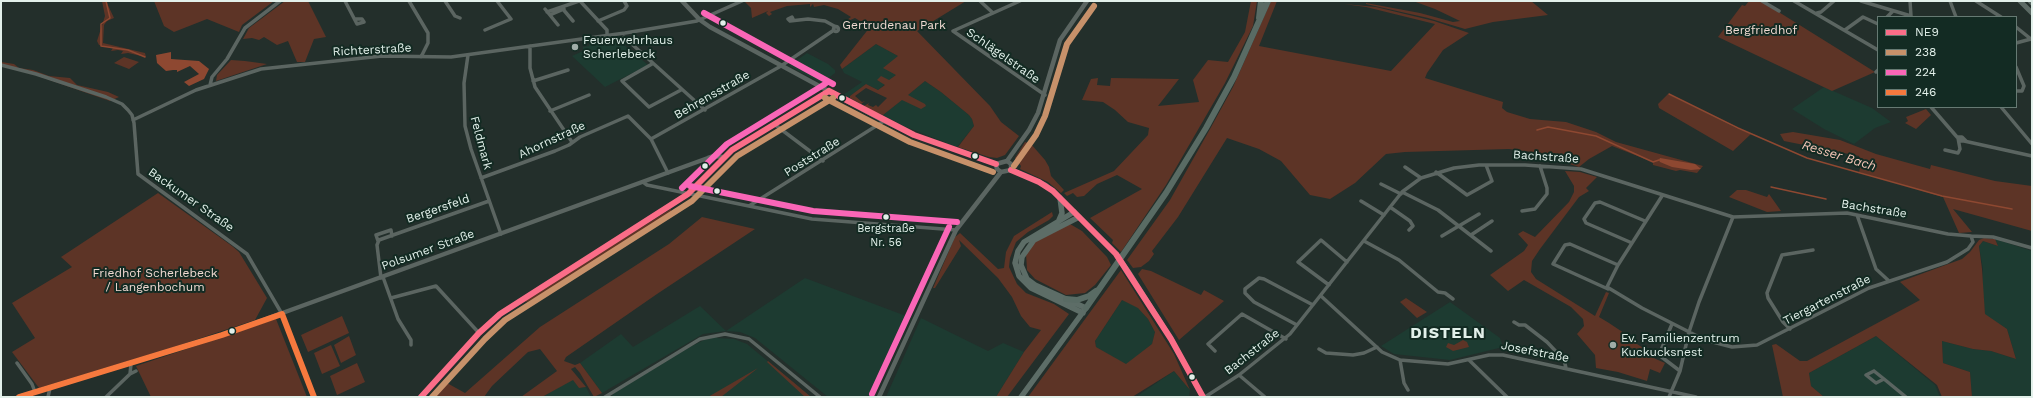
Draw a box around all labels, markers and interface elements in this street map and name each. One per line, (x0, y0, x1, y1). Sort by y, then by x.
legend (1877, 16, 2017, 108)
unlabelled marker (718, 18, 728, 28)
park label: Gertrudenau Park (842, 18, 946, 32)
park label: Bergfriedhof (1725, 23, 1797, 37)
street label: Schlägelstraße (963, 25, 1043, 87)
text: NE9 (1915, 25, 1939, 39)
place label: Feuerwehrhaus Scherlebeck (583, 33, 673, 61)
street label: Richterstraße (332, 41, 412, 59)
marker: Feuerwehrhaus Scherlebeck (570, 42, 580, 52)
text: 238 (1915, 45, 1936, 59)
text: 224 (1915, 65, 1936, 79)
street label: Behrensstraße (672, 68, 752, 122)
text: 246 (1915, 85, 1936, 99)
unlabelled marker (837, 93, 847, 103)
street label: Feldmark (467, 115, 495, 171)
street label: Ahornstraße (516, 118, 588, 162)
street label: Poststraße (781, 134, 843, 180)
water label: Resser Bach (1800, 137, 1878, 175)
street label: Bachstraße (1513, 148, 1579, 166)
unlabelled marker (970, 151, 980, 161)
unlabelled marker (700, 161, 710, 171)
street label: Backumer Straße (145, 165, 237, 235)
unlabelled marker (712, 186, 722, 196)
street label: Bergersfeld (404, 191, 472, 227)
street label: Bachstraße (1840, 197, 1908, 221)
marker: Bergstraße Nr. 56 (881, 212, 891, 222)
place label: Bergstraße Nr. 56 (857, 222, 915, 248)
street label: Polsumer Straße (380, 227, 476, 273)
park label: Friedhof Scherlebeck / Langenbochum (93, 266, 217, 294)
street label: Tiergartenstraße (1781, 272, 1873, 328)
district label: DISTELN (1410, 323, 1486, 343)
unlabelled marker (227, 326, 237, 336)
street label: Bachstraße (1222, 326, 1282, 378)
place label: Ev. Familienzentrum Kuckucksnest (1621, 331, 1740, 359)
street label: Josefstraße (1500, 338, 1570, 366)
marker: Ev. Familienzentrum Kuckucksnest (1608, 340, 1618, 350)
unlabelled marker (1187, 372, 1197, 382)

